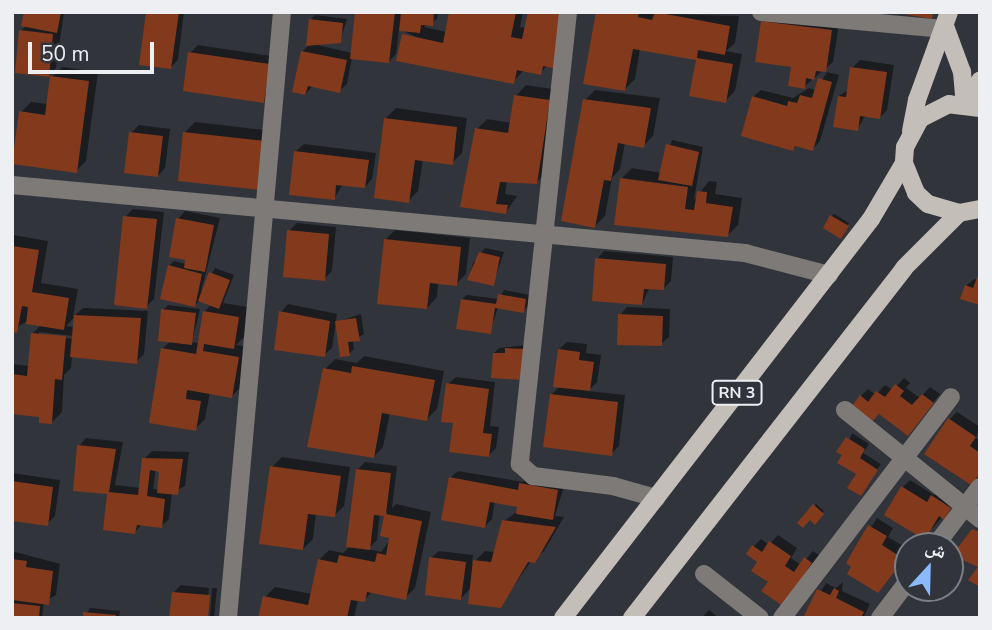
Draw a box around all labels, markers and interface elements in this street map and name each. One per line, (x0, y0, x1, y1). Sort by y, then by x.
scale bar (32, 28, 158, 72)
text: 50 m (41, 40, 90, 68)
road number: RN 3 (711, 380, 763, 406)
north arrow (894, 532, 964, 602)
text: ش (922, 534, 950, 565)

